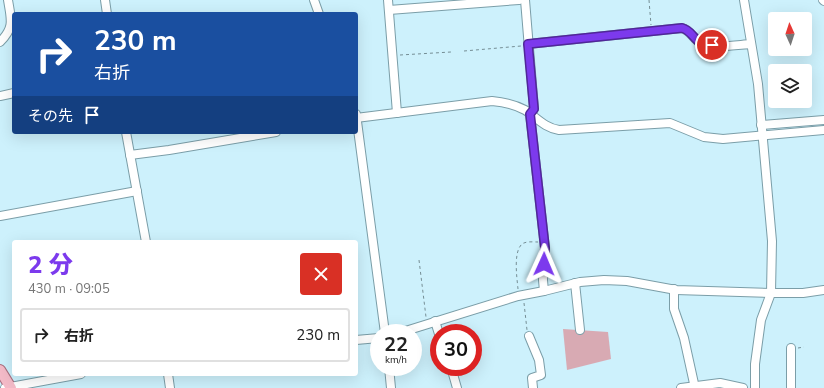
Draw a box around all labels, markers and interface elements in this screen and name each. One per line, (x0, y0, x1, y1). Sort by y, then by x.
north arrow (768, 12, 812, 56)
map controls (768, 12, 812, 108)
text: 230 m (94, 22, 177, 60)
icon: right (28, 28, 80, 80)
pin (695, 28, 729, 62)
icon: arrive (701, 34, 723, 56)
text: 右折 (94, 61, 130, 85)
button: layers (768, 64, 812, 108)
icon: arrive (81, 104, 103, 126)
text: その先 (28, 106, 73, 126)
position arrow (523, 243, 565, 285)
text: 2 分 (28, 249, 73, 281)
button: close (300, 253, 342, 295)
text: 430 m · 09:05 (28, 280, 110, 298)
icon: right (30, 324, 52, 346)
speed limit sign: 30 (430, 324, 482, 376)
text: 230 m (296, 325, 340, 345)
text: 右折 (64, 326, 94, 346)
text: 22 (384, 331, 408, 358)
text: km/h (385, 353, 407, 367)

